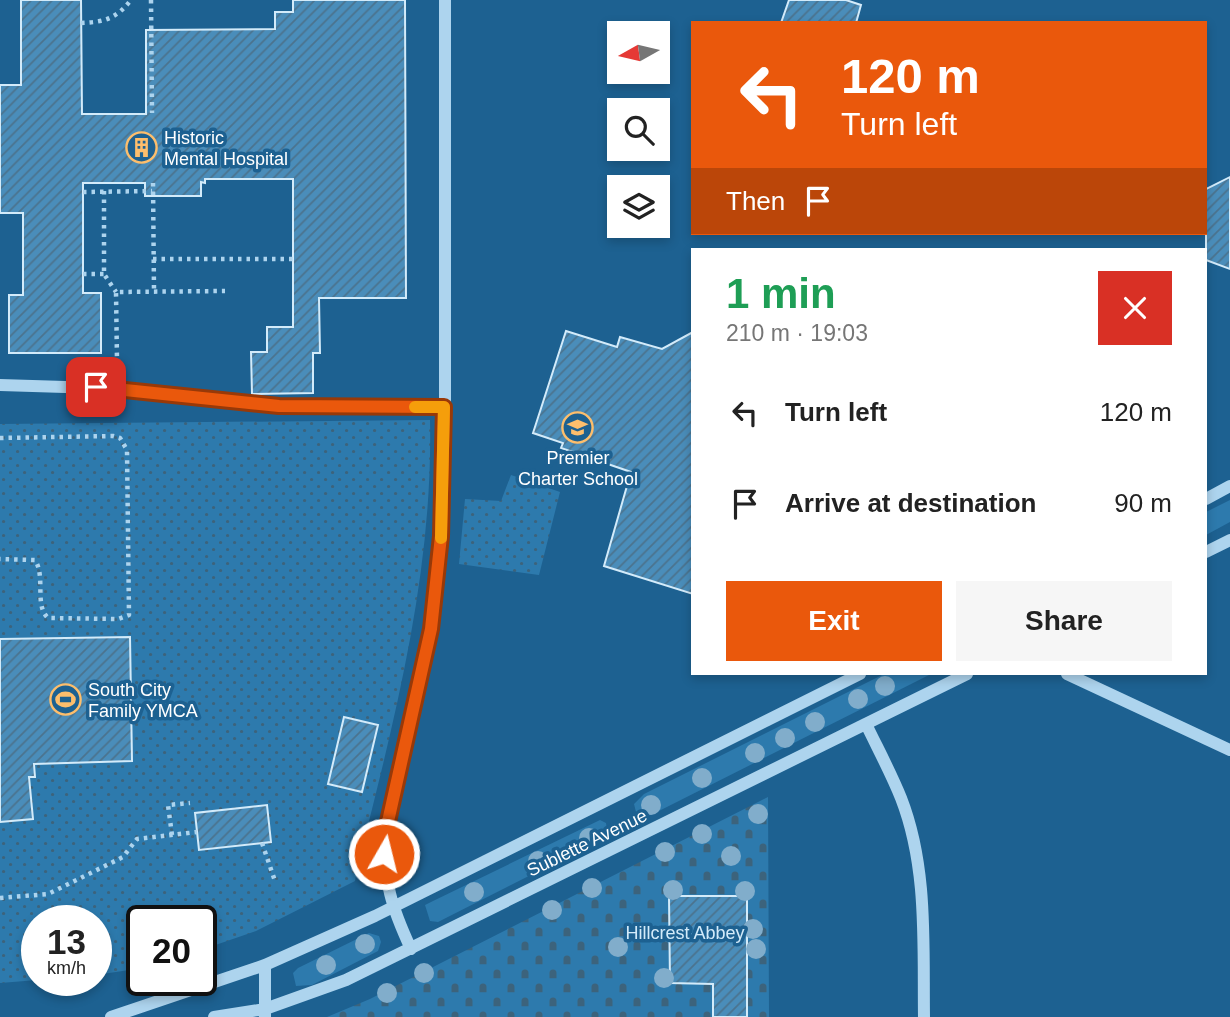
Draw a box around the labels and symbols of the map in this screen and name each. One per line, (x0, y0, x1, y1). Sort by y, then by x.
north arrow (607, 21, 670, 84)
place label: Historic Mental Hospital (164, 128, 288, 169)
building icon: Historic Mental Hospital (124, 131, 158, 165)
pin (66, 357, 126, 417)
school or university icon: Premier Charter School (561, 410, 595, 444)
place label: Premier Charter School (518, 448, 638, 489)
place label: South City Family YMCA (88, 680, 198, 721)
sports icon: South City Family YMCA (48, 683, 82, 717)
street label: Sublette Avenue (524, 805, 650, 881)
position arrow (347, 817, 421, 891)
speed limit sign: 20 (126, 905, 217, 996)
park label: Hillcrest Abbey (625, 923, 745, 943)

